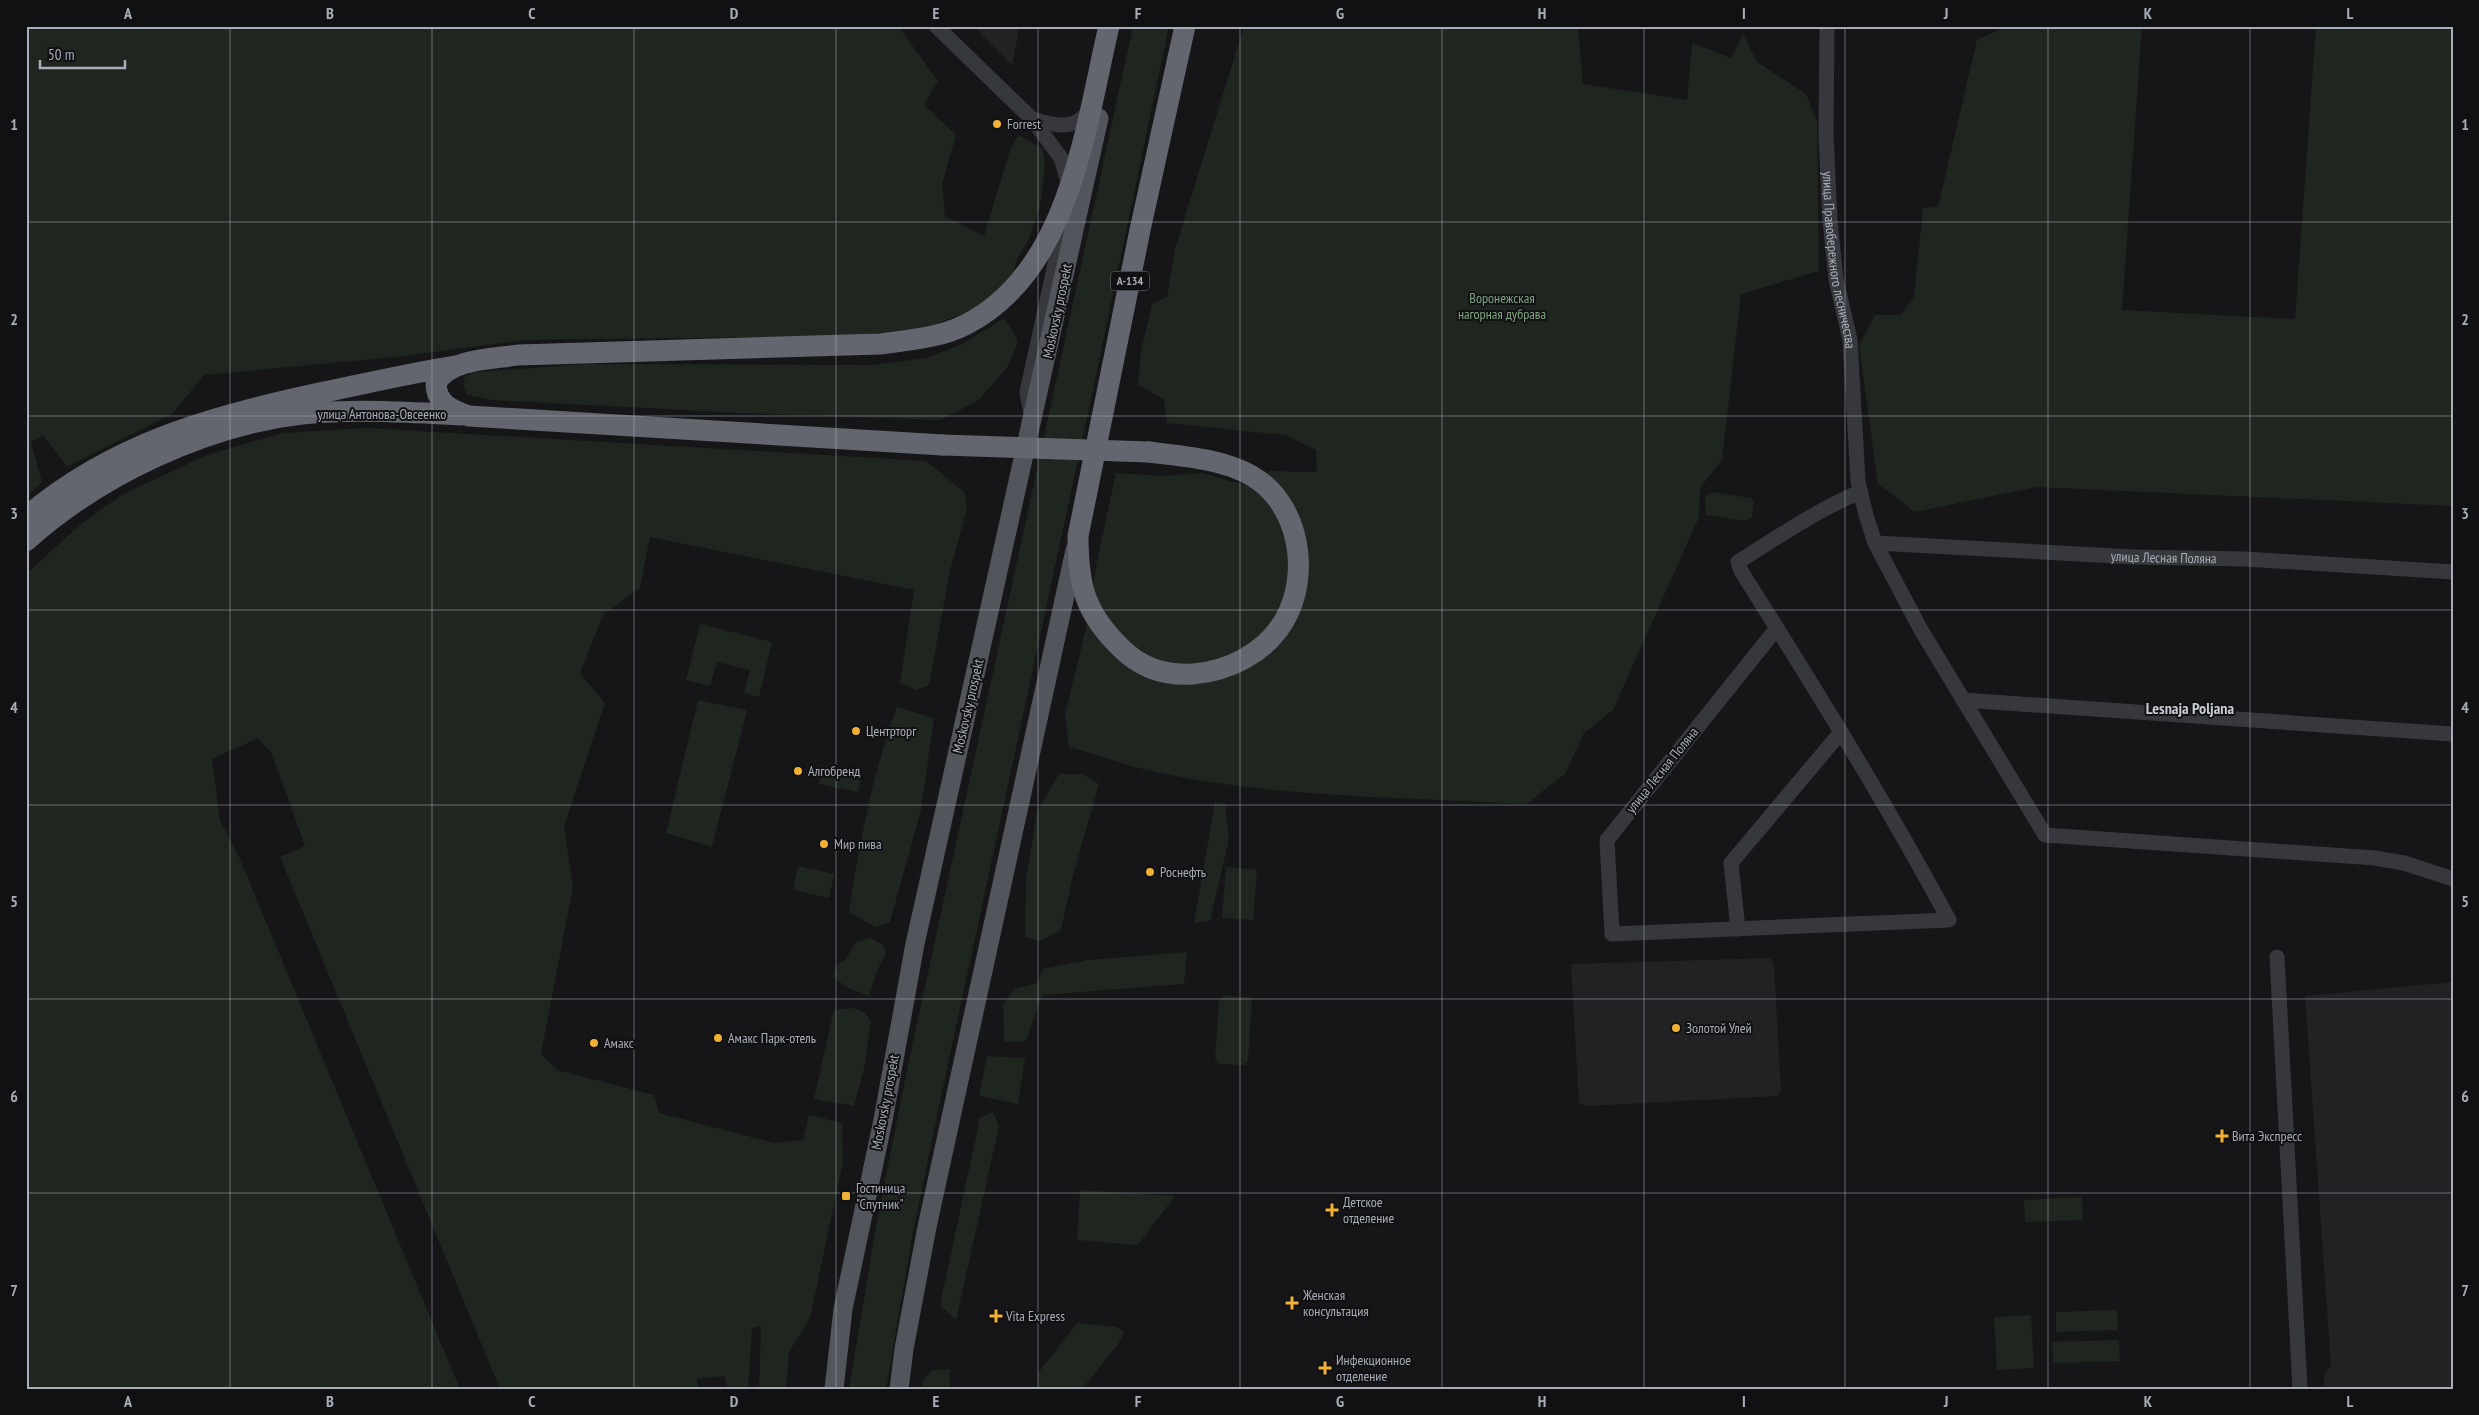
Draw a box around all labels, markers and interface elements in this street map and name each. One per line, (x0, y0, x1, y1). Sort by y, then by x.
text: A (123, 3, 133, 23)
text: B (326, 3, 334, 23)
text: C (528, 3, 536, 23)
text: D (730, 3, 739, 23)
text: E (933, 3, 940, 23)
text: F (1135, 3, 1142, 23)
text: G (1336, 3, 1344, 23)
text: H (1538, 3, 1546, 23)
text: I (1742, 3, 1746, 23)
text: J (1943, 3, 1948, 23)
text: K (2144, 3, 2153, 23)
text: L (2347, 3, 2354, 23)
scale bar (40, 38, 125, 70)
text: 50 m (48, 45, 74, 64)
text: 1 (10, 114, 18, 134)
text: 1 (2461, 114, 2469, 134)
place label: Forrest (1007, 115, 1041, 133)
marker: Forrest (991, 118, 1003, 130)
street label: улица Правобережного лесничества (1819, 171, 1859, 349)
street label: Moskovsky prospekt (1038, 262, 1076, 360)
road number: А-134 (1111, 272, 1149, 290)
park label: Воронежская нагорная дубрава (1458, 289, 1546, 323)
text: 2 (10, 309, 18, 329)
text: 2 (2461, 309, 2469, 329)
street label: улица Антонова-Овсеенко (318, 405, 446, 423)
text: 3 (10, 503, 18, 523)
text: 3 (2461, 503, 2469, 523)
street label: улица Лесная Поляна (2110, 547, 2217, 567)
street label: Moskovsky prospekt (948, 657, 988, 755)
text: 4 (10, 697, 18, 717)
text: 4 (2461, 697, 2469, 717)
district label: Lesnaja Poljana (2146, 698, 2235, 718)
place label: Центрторг (866, 722, 917, 740)
street label: улица Лесная Поляна (1622, 723, 1702, 817)
marker: Центрторг (850, 725, 862, 737)
place label: Алгобренд (808, 762, 860, 780)
marker: Алгобренд (792, 765, 804, 777)
place label: Мир пива (834, 835, 882, 853)
marker: Мир пива (818, 838, 830, 850)
place label: Роснефть (1160, 863, 1206, 881)
marker: Роснефть (1144, 866, 1156, 878)
text: 5 (10, 891, 18, 911)
text: 5 (2461, 891, 2469, 911)
place label: Золотой Улей (1686, 1019, 1752, 1037)
marker: Золотой Улей (1670, 1022, 1682, 1034)
place label: Амакс Парк-отель (728, 1029, 816, 1047)
marker: Амакс Парк-отель (712, 1032, 724, 1044)
place label: Амакс (604, 1034, 634, 1052)
marker: Амакс (588, 1037, 600, 1049)
street label: Moskovsky prospekt (867, 1053, 903, 1151)
text: 6 (10, 1086, 18, 1106)
text: 6 (2461, 1086, 2469, 1106)
place label: Вита Экспресс (2232, 1127, 2302, 1145)
marker: Вита Экспресс (2216, 1130, 2228, 1142)
place label: Гостиница "Спутник" (856, 1179, 905, 1213)
marker: Гостиница "Спутник" (840, 1190, 852, 1202)
place label: Детское отделение (1343, 1193, 1394, 1227)
marker: Детское отделение (1325, 1203, 1339, 1217)
text: 7 (10, 1280, 18, 1300)
text: 7 (2461, 1280, 2469, 1300)
place label: Женская консультация (1302, 1286, 1369, 1320)
marker: Женская консультация (1285, 1296, 1299, 1310)
place label: Vita Express (1005, 1307, 1065, 1325)
marker: Vita Express (990, 1310, 1002, 1322)
place label: Инфекционное отделение (1336, 1351, 1411, 1385)
marker: Инфекционное отделение (1318, 1361, 1332, 1375)
text: A (123, 1391, 133, 1411)
text: B (326, 1391, 334, 1411)
text: C (528, 1391, 536, 1411)
text: D (730, 1391, 739, 1411)
text: E (933, 1391, 940, 1411)
text: F (1135, 1391, 1142, 1411)
text: G (1336, 1391, 1344, 1411)
text: H (1538, 1391, 1546, 1411)
text: I (1742, 1391, 1746, 1411)
text: J (1943, 1391, 1948, 1411)
text: K (2144, 1391, 2153, 1411)
text: L (2347, 1391, 2354, 1411)

